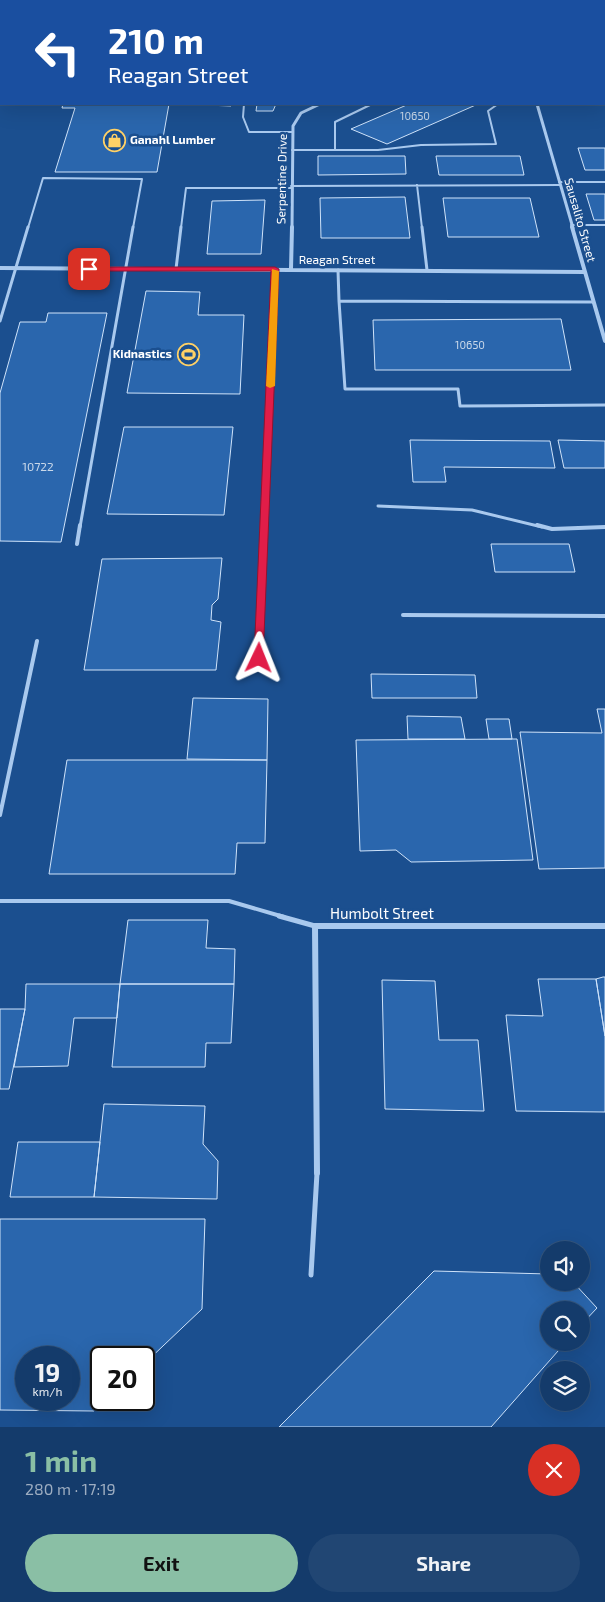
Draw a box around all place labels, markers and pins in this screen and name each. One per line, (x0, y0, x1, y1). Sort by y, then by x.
shop icon: Ganahl Lumber (102, 128, 126, 152)
place label: Ganahl Lumber (130, 132, 215, 146)
pin (68, 248, 110, 290)
sports icon: Kidnastics (176, 342, 200, 366)
place label: Kidnastics (113, 346, 172, 360)

